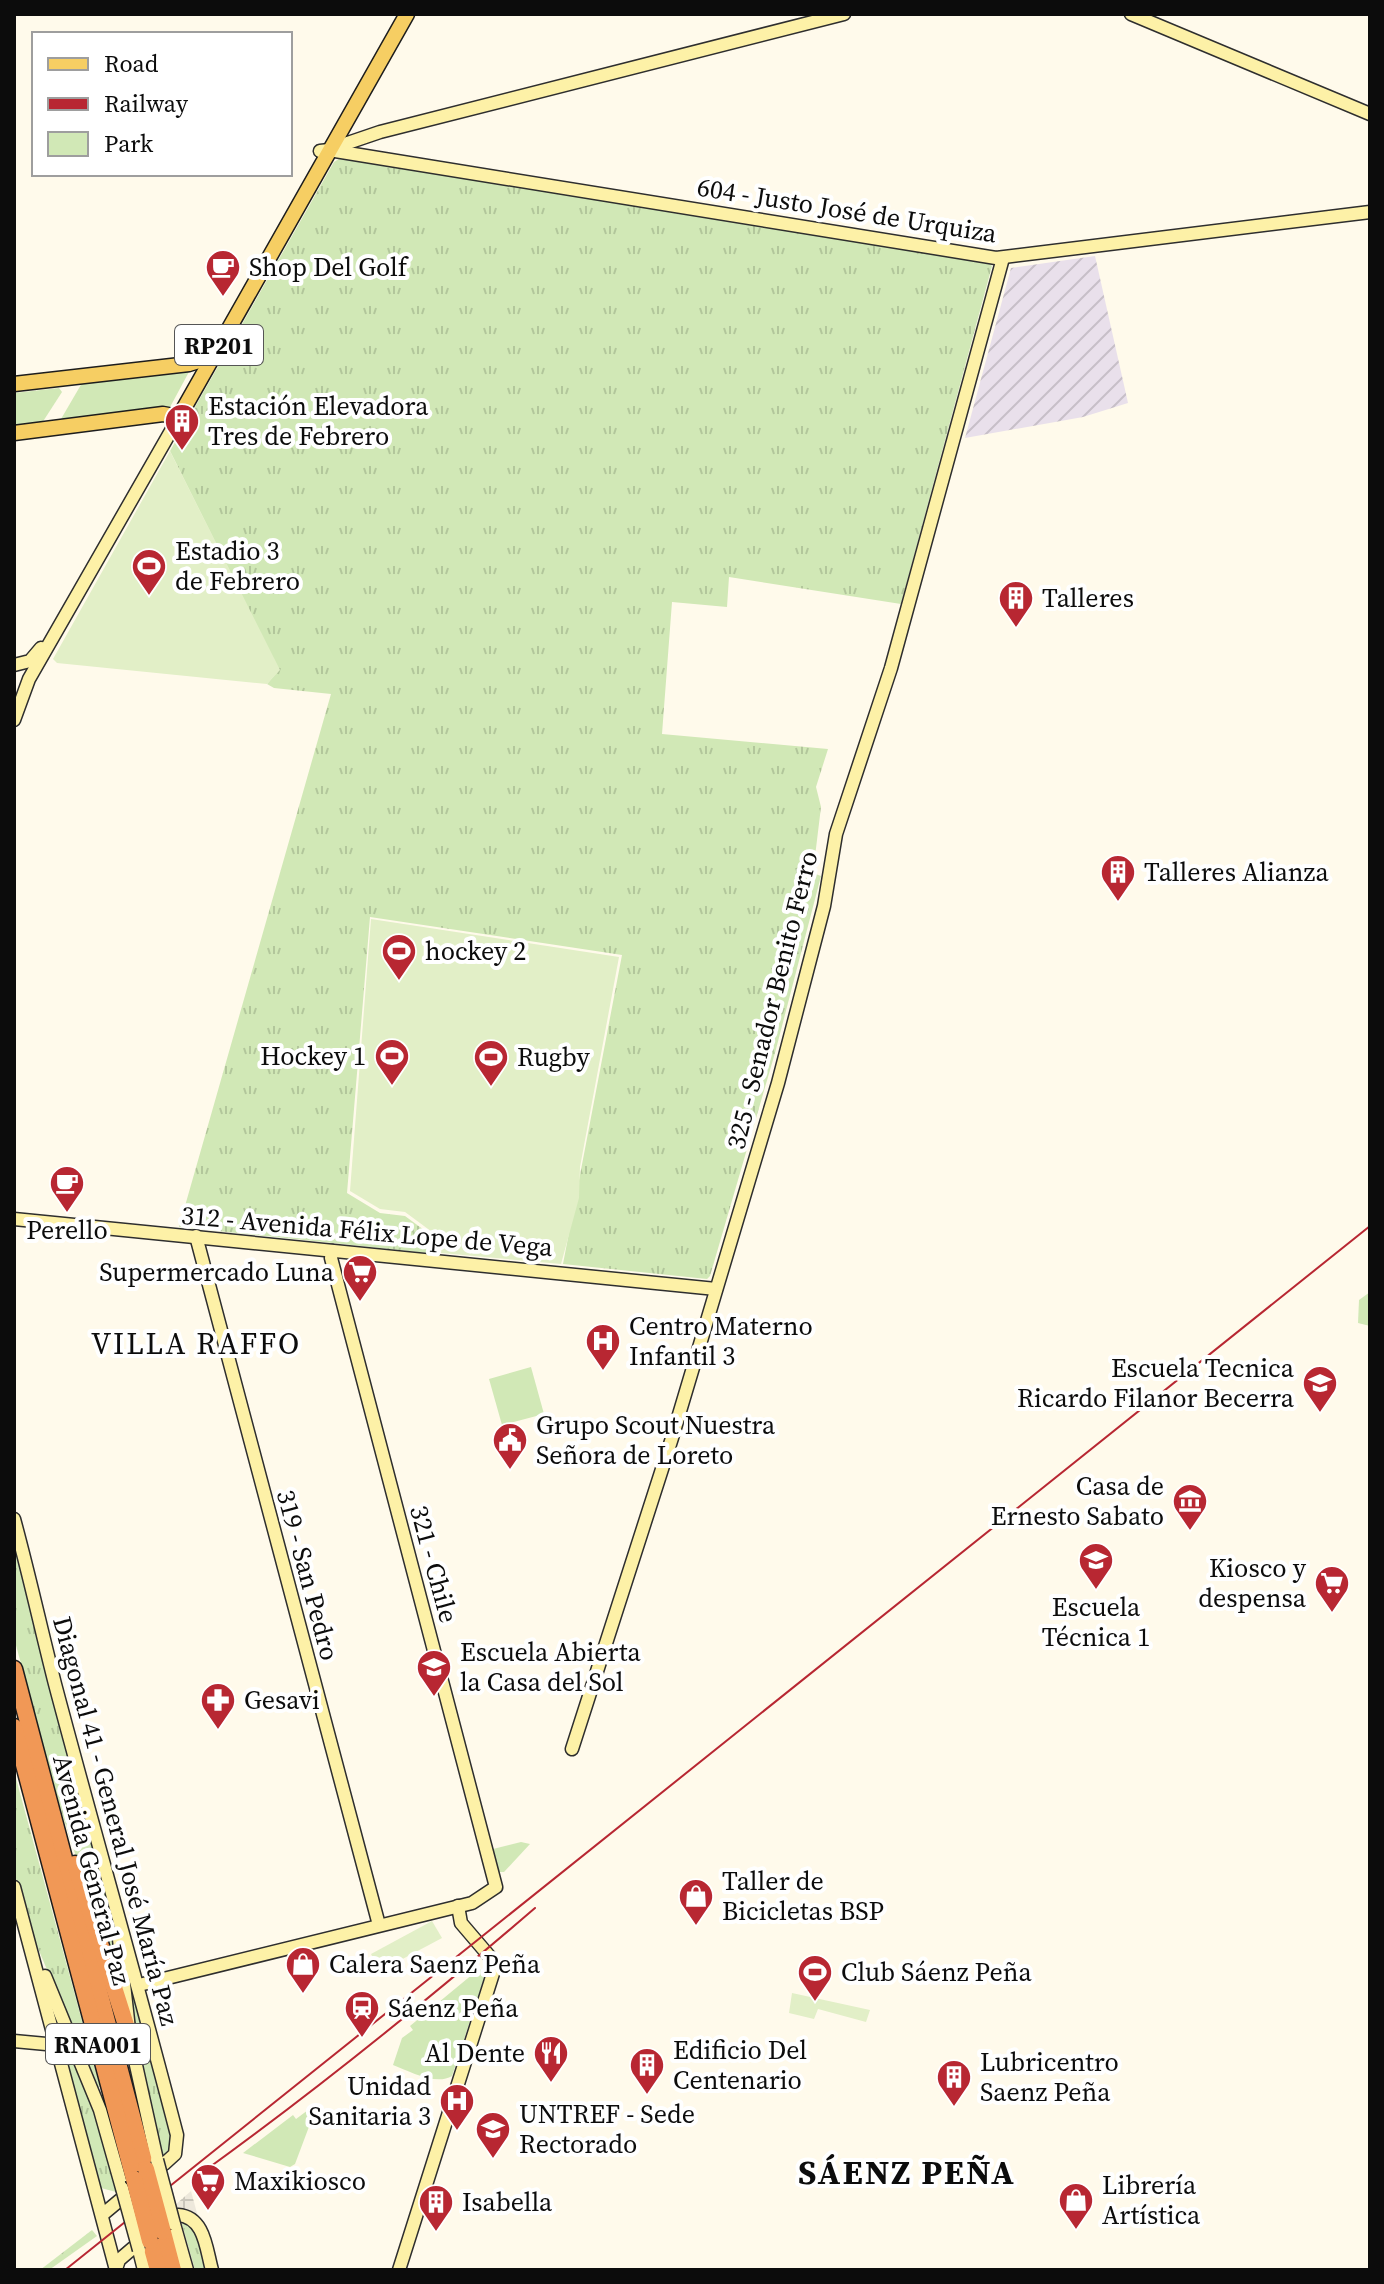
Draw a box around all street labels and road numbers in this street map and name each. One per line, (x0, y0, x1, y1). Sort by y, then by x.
street label: 604 - Justo José de Urquiza (695, 169, 1000, 252)
road number: RP201 (175, 325, 263, 365)
street label: 325 - Senador Benito Ferro (718, 847, 826, 1153)
street label: 312 - Avenida Félix Lope de Vega (180, 1197, 555, 1265)
street label: 319 - San Pedro (268, 1486, 348, 1664)
street label: 321 - Chile (401, 1501, 467, 1627)
street label: Diagonal 41 - General José María Paz (44, 1613, 188, 2030)
street label: Avenida General Paz (44, 1751, 140, 1989)
road number: RNA001 (46, 2024, 150, 2064)

